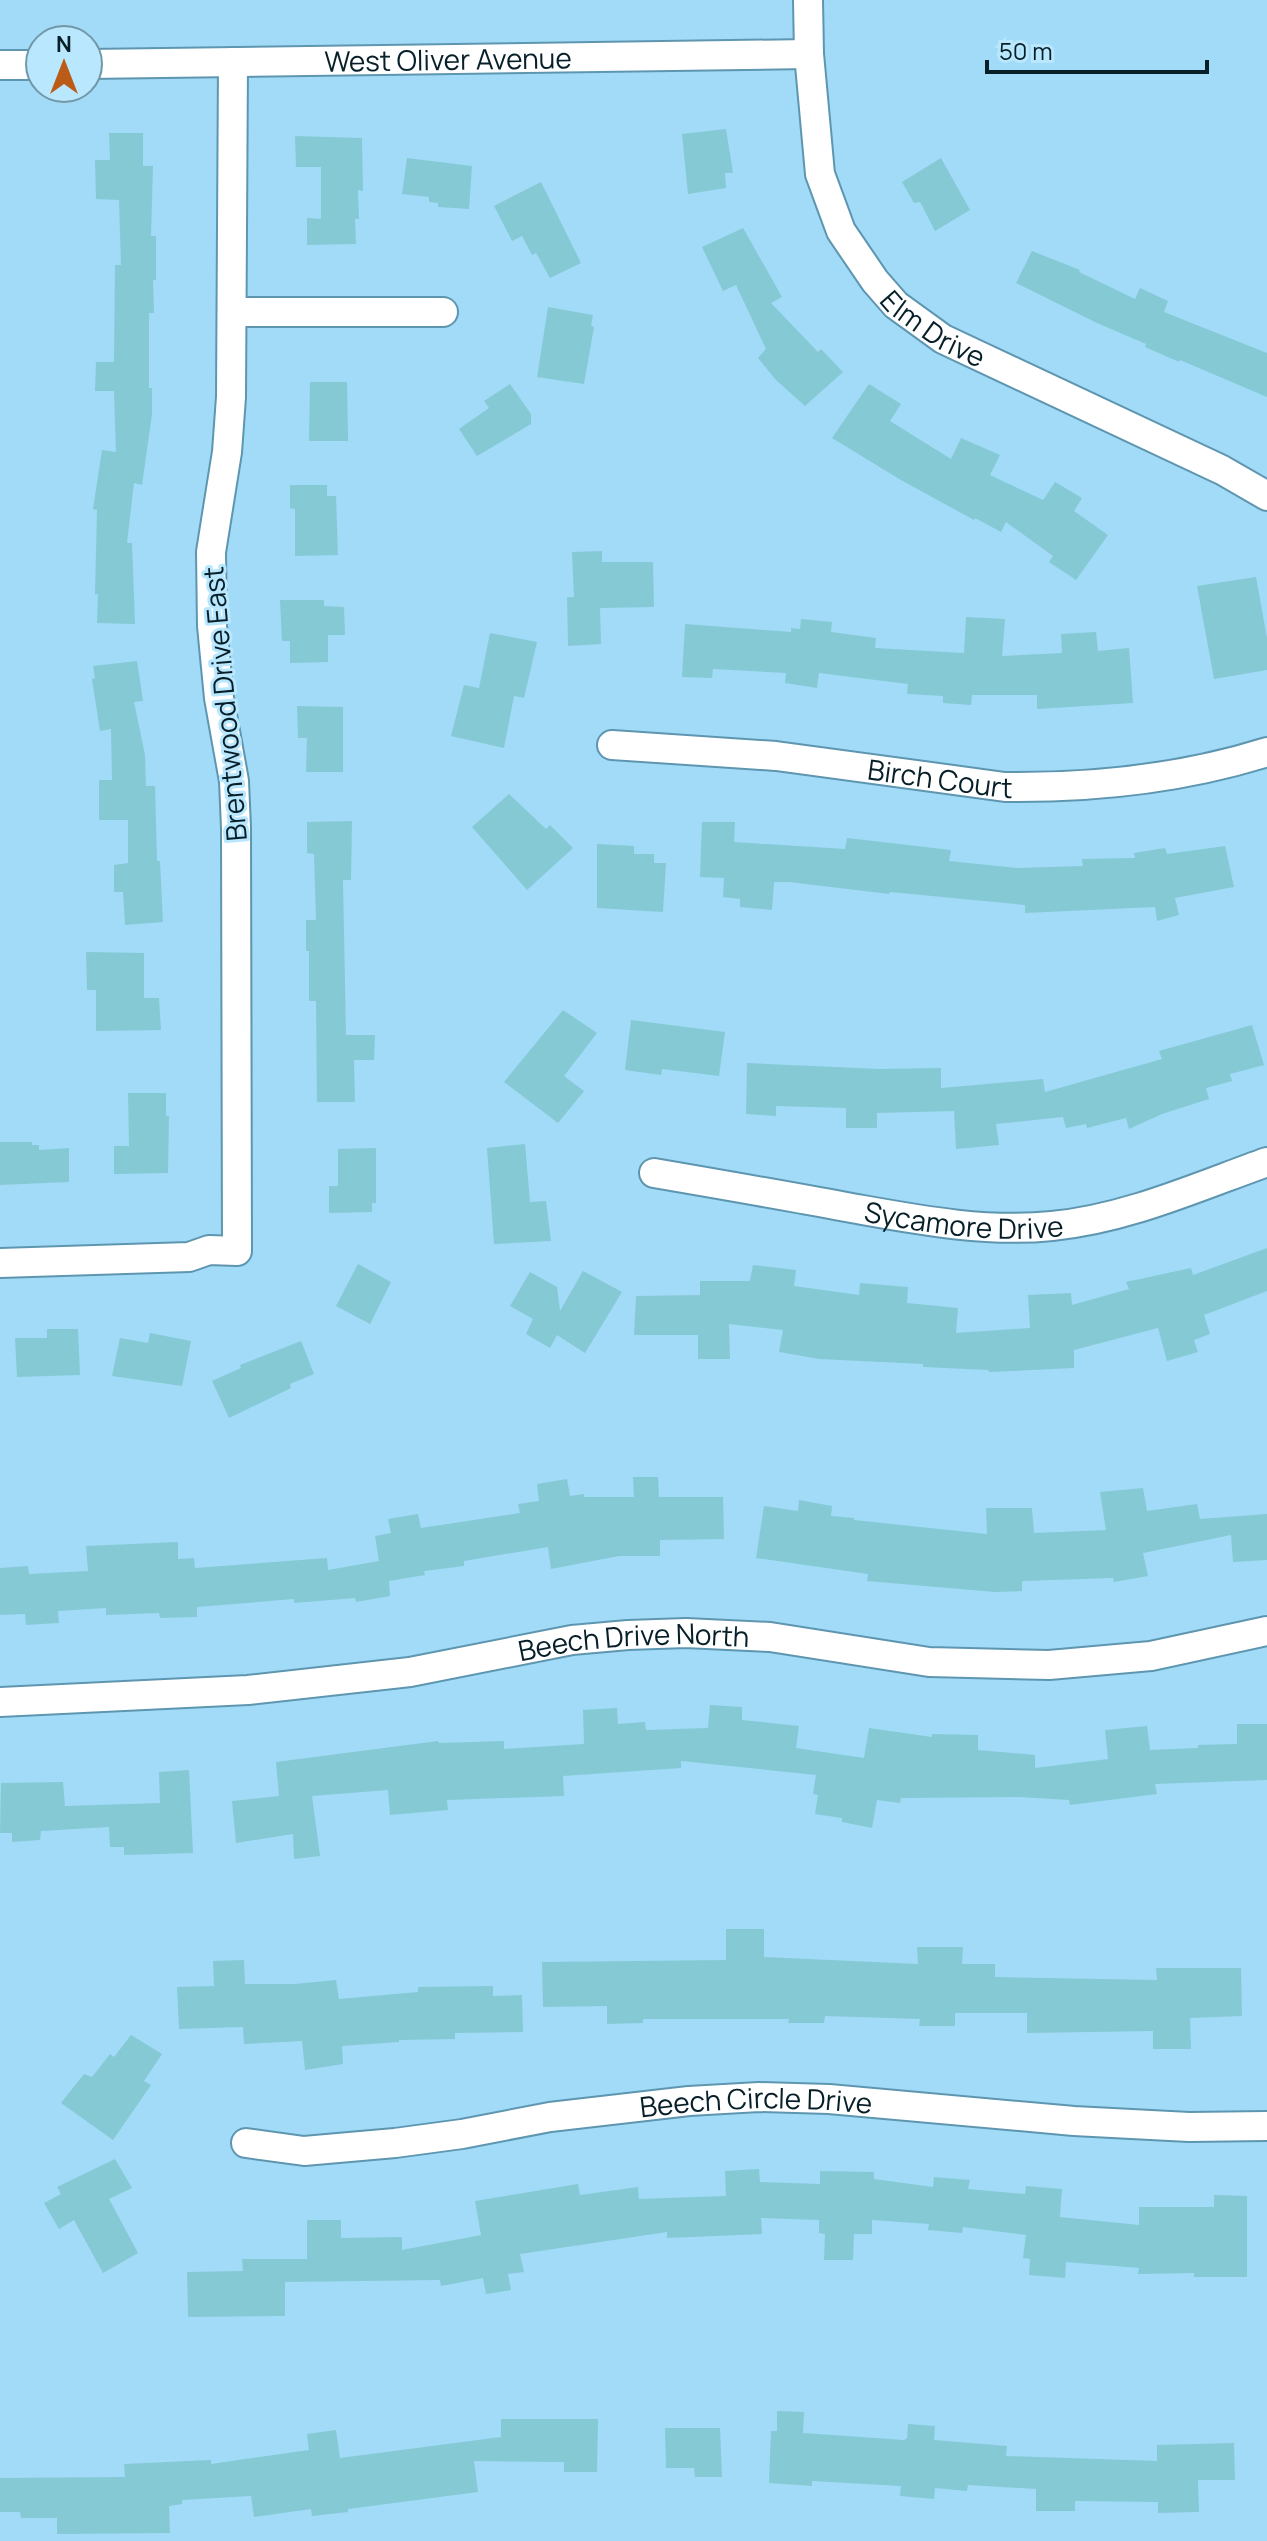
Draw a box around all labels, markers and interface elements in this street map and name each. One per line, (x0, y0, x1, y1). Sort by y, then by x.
north arrow (24, 24, 104, 104)
scale bar (987, 24, 1207, 74)
text: N (56, 29, 72, 59)
text: 50 m (999, 34, 1053, 67)
street label: West Oliver Avenue (324, 38, 572, 80)
street label: Elm Drive (872, 282, 992, 375)
street label: Brentwood Drive East (193, 565, 255, 843)
street label: Birch Court (865, 750, 1013, 806)
street label: Sycamore Drive (861, 1192, 1065, 1247)
street label: Beech Drive North (515, 1614, 750, 1669)
street label: Beech Circle Drive (637, 2078, 874, 2126)

